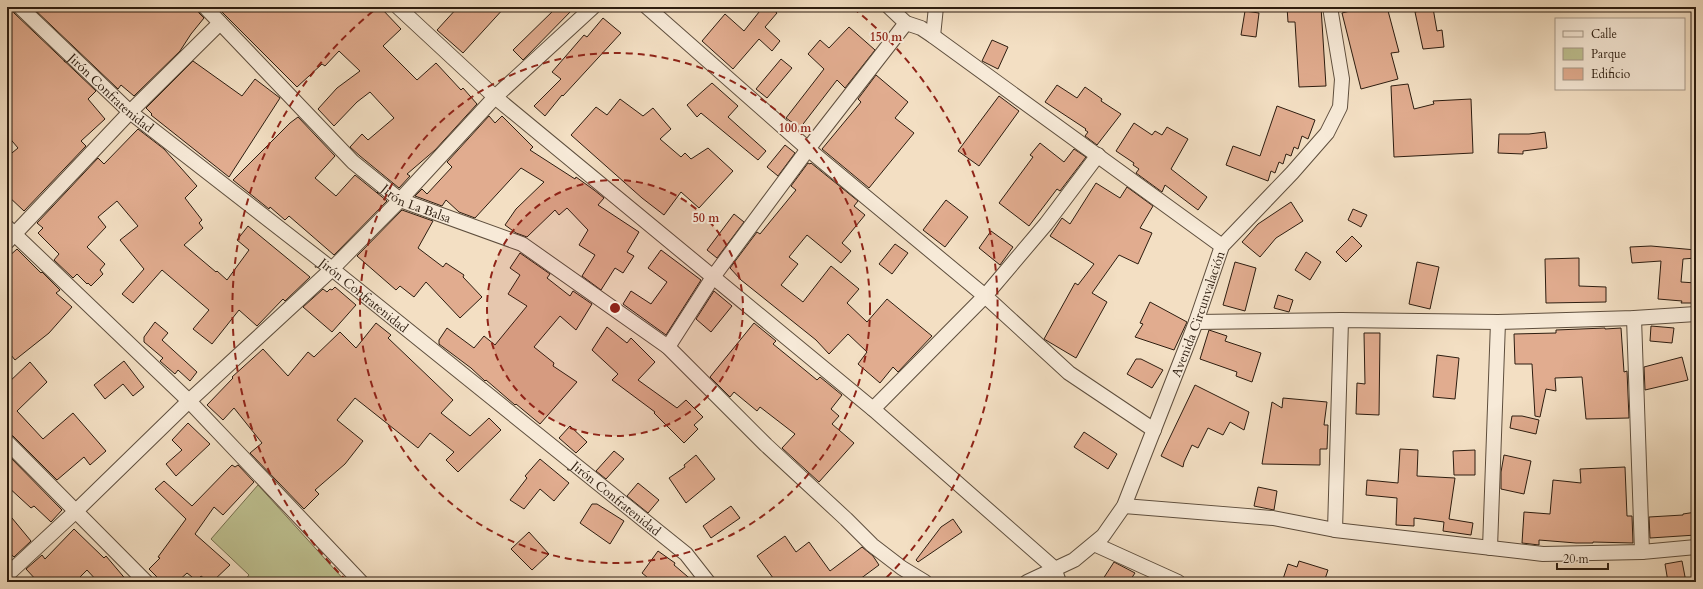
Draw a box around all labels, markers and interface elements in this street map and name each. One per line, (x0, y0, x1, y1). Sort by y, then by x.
legend (1555, 18, 1685, 90)
text: Calle (1591, 26, 1617, 42)
text: 150 m (870, 29, 903, 45)
text: Parque (1591, 46, 1626, 62)
street label: Jirón Confratenidad (62, 48, 157, 137)
text: Edificio (1591, 66, 1631, 82)
text: 100 m (779, 120, 812, 136)
street label: Jirón La Balsa (375, 179, 454, 228)
text: 50 m (693, 210, 720, 226)
street label: Avenida Circunvalación (1167, 248, 1230, 380)
street label: Jirón Confratenidad (313, 253, 412, 337)
centre of rings (608, 301, 622, 315)
street label: Jirón Confratenidad (566, 456, 664, 540)
scale bar (1557, 545, 1608, 571)
text: 20 m (1563, 551, 1590, 567)

